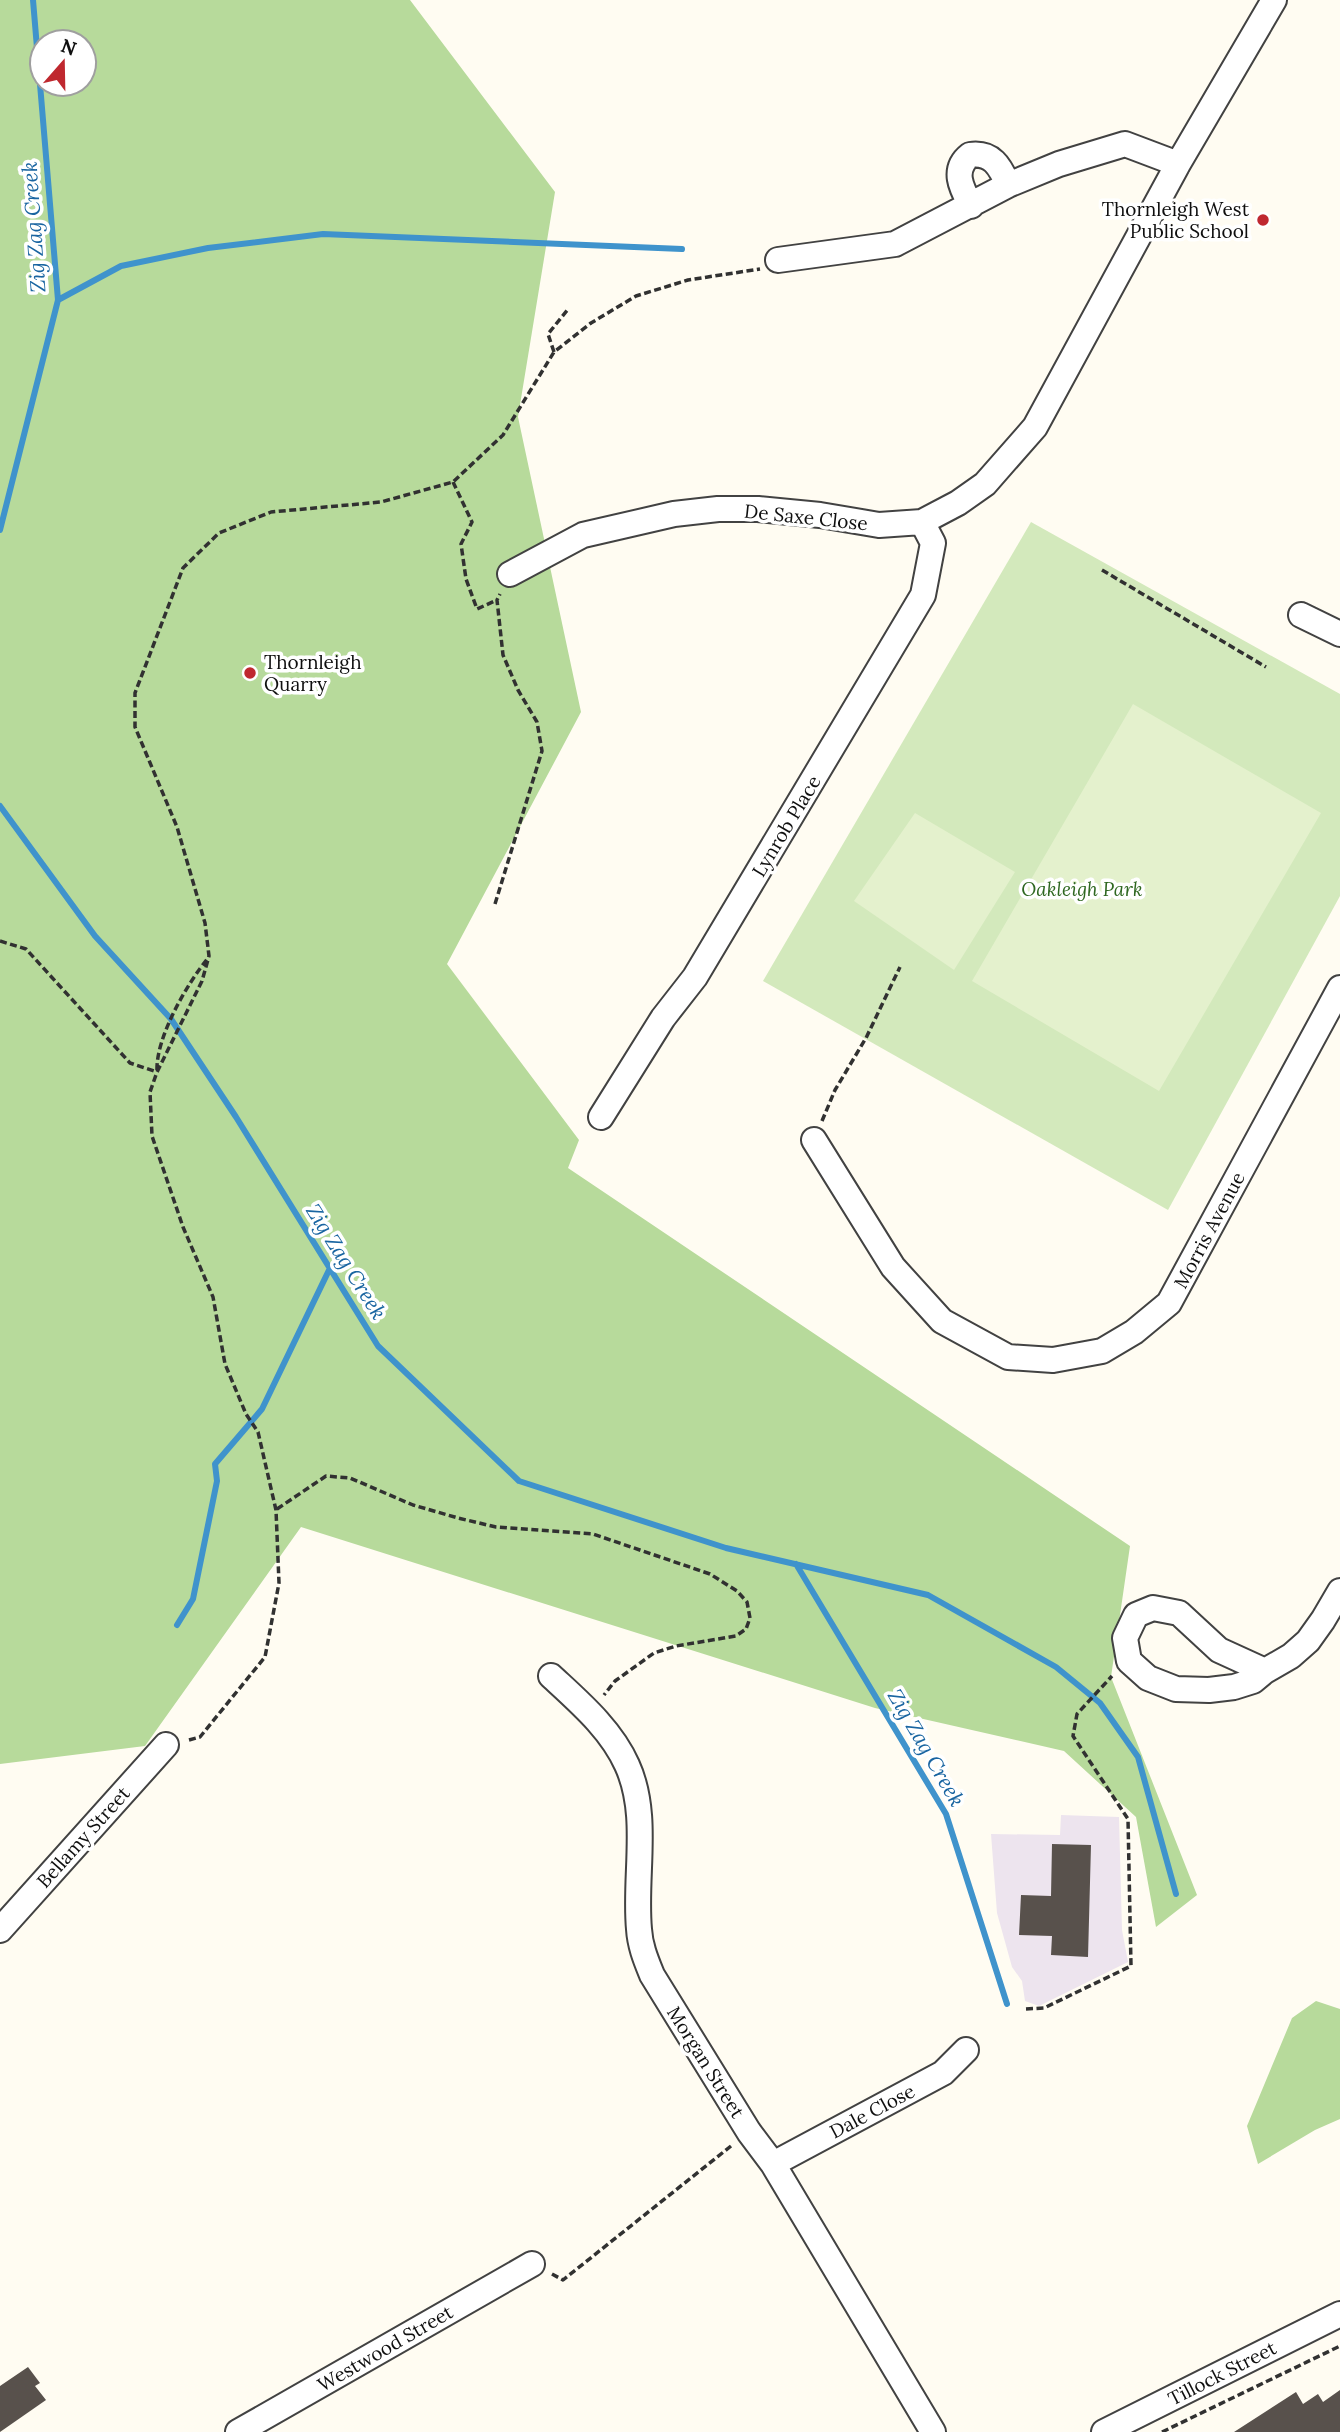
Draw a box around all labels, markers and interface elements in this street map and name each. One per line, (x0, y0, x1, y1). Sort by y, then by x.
north arrow (28, 28, 98, 98)
text: N (58, 33, 80, 61)
water label: Zig Zag Creek (15, 161, 52, 293)
place label: Thornleigh West Public School (1102, 197, 1250, 243)
marker: Thornleigh West Public School (1255, 212, 1271, 228)
street label: De Saxe Close (743, 499, 869, 535)
place label: Thornleigh Quarry (264, 650, 362, 696)
marker: Thornleigh Quarry (242, 665, 258, 681)
street label: Lynrob Place (746, 771, 826, 881)
park label: Oakleigh Park (1021, 877, 1143, 901)
street label: Morris Avenue (1168, 1168, 1250, 1292)
water label: Zig Zag Creek (300, 1199, 393, 1325)
water label: Zig Zag Creek (882, 1684, 971, 1811)
street label: Bellamy Street (31, 1781, 135, 1893)
street label: Morgan Street (662, 2002, 750, 2123)
street label: Dale Close (825, 2079, 919, 2143)
street label: Westwood Street (313, 2299, 458, 2396)
street label: Tillock Street (1164, 2335, 1281, 2411)

